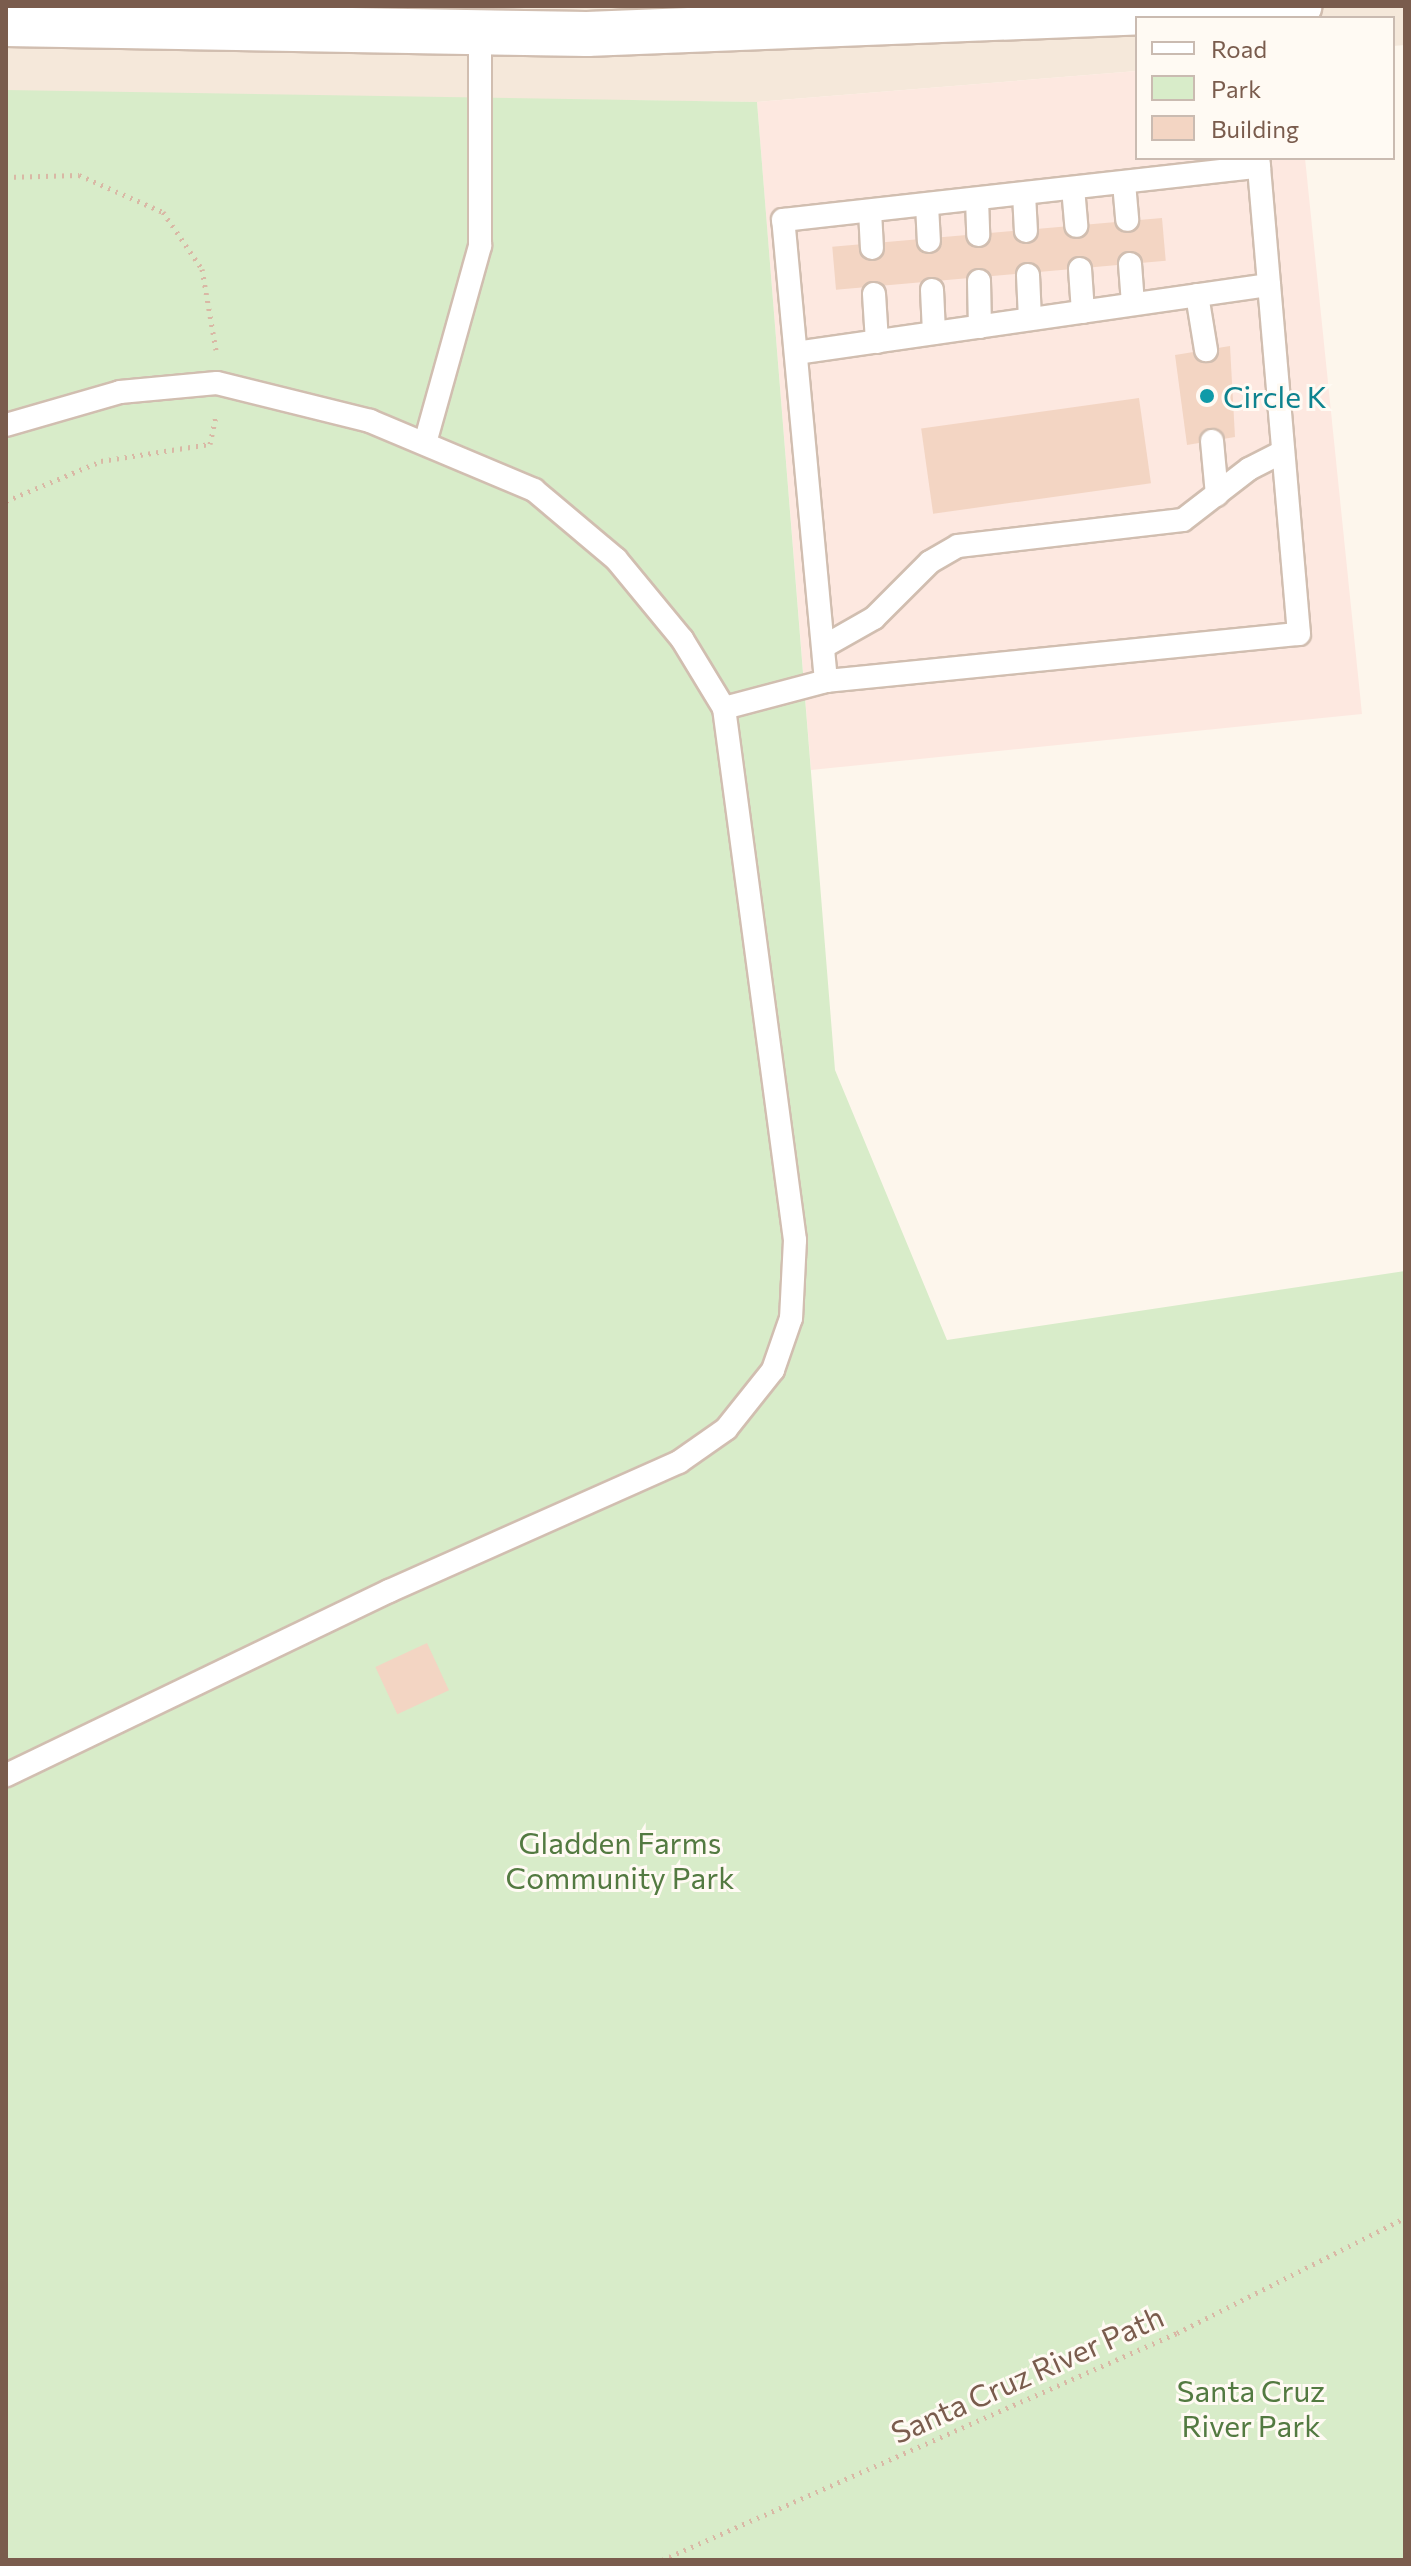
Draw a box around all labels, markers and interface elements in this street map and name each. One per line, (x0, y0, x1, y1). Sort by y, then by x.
legend (1135, 16, 1395, 160)
text: Road (1211, 34, 1267, 63)
text: Park (1211, 74, 1261, 103)
text: Building (1211, 114, 1299, 143)
place label: Circle K (1223, 378, 1327, 414)
marker: Circle K (1198, 387, 1216, 405)
park label: Gladden Farms Community Park (506, 1824, 734, 1894)
street label: Santa Cruz River Path (885, 2298, 1169, 2450)
park label: Santa Cruz River Park (1177, 2372, 1325, 2442)

